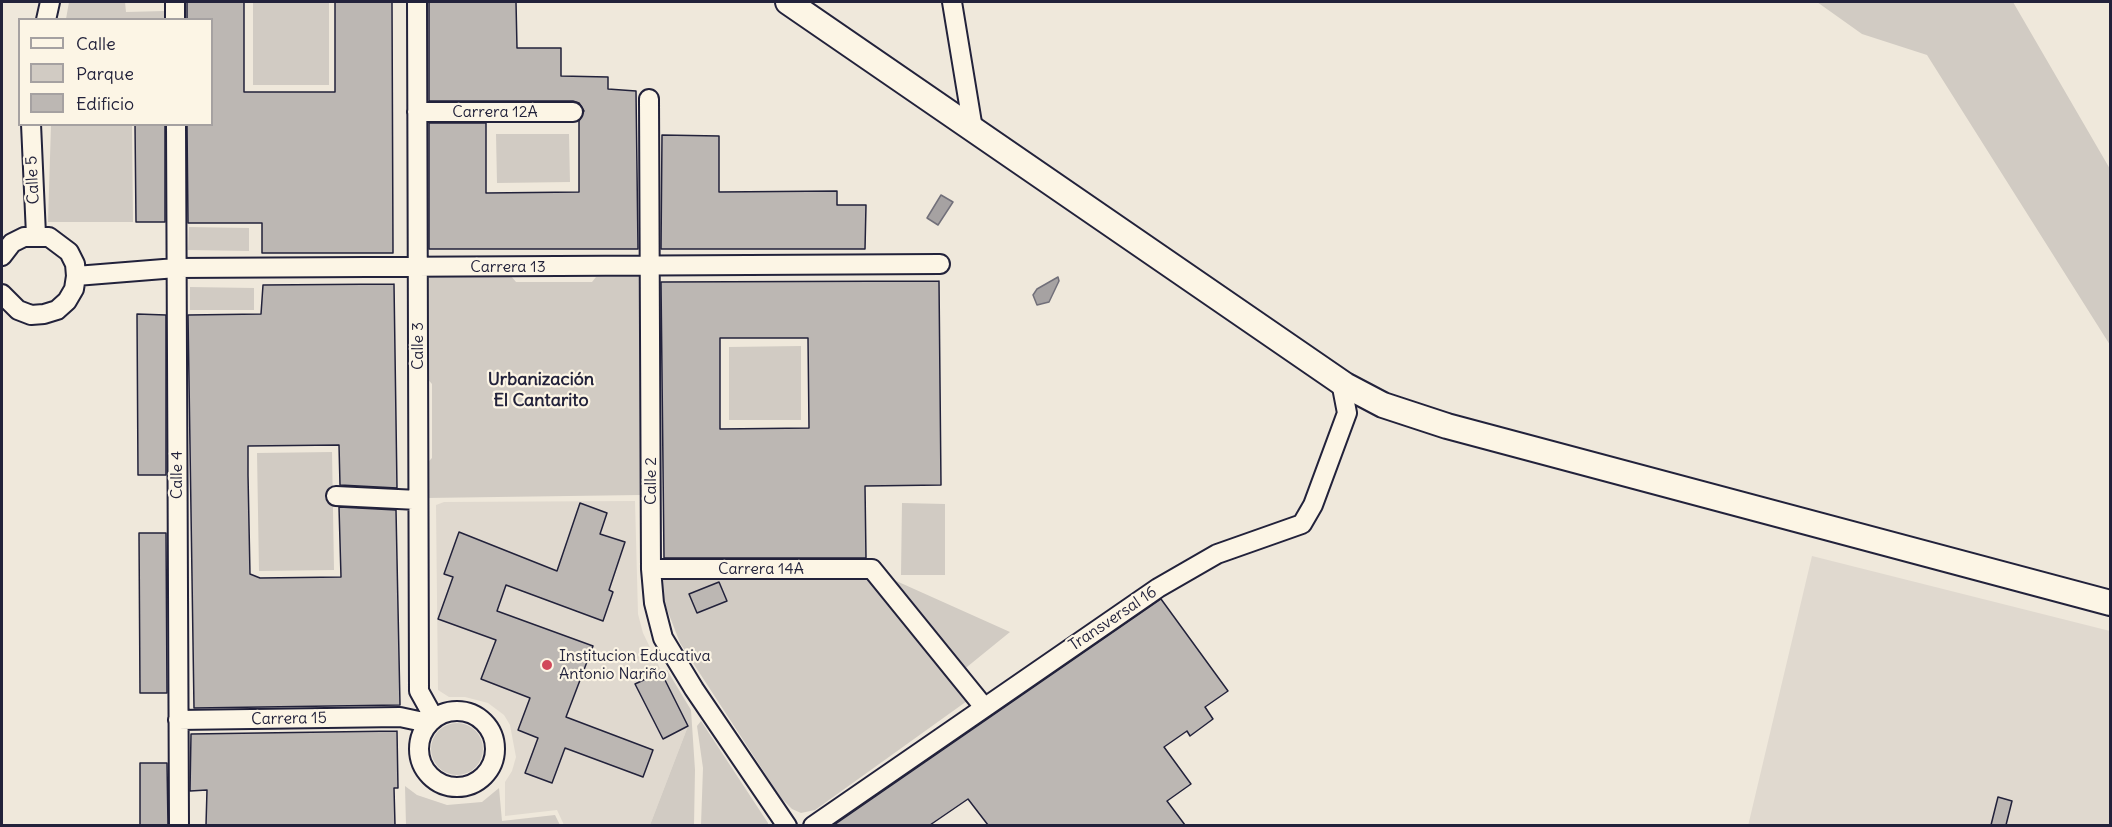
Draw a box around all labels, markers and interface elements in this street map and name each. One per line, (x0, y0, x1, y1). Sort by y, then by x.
legend (18, 18, 213, 126)
text: Calle (76, 32, 116, 55)
text: Parque (76, 62, 134, 85)
text: Edificio (76, 92, 134, 115)
street label: Carrera 12A (452, 102, 538, 122)
street label: Calle 5 (22, 155, 44, 205)
street label: Carrera 13 (470, 257, 546, 277)
street label: Calle 3 (408, 322, 428, 370)
district label: Urbanización El Cantarito (488, 369, 594, 412)
street label: Calle 4 (167, 451, 187, 499)
street label: Calle 2 (641, 457, 661, 505)
street label: Carrera 14A (718, 559, 804, 579)
street label: Transversal 16 (1066, 583, 1160, 655)
place label: Institucion Educativa Antonio Nariño (559, 646, 711, 684)
marker: Institucion Educativa Antonio Nariño (540, 658, 554, 672)
street label: Carrera 15 (251, 709, 327, 729)

